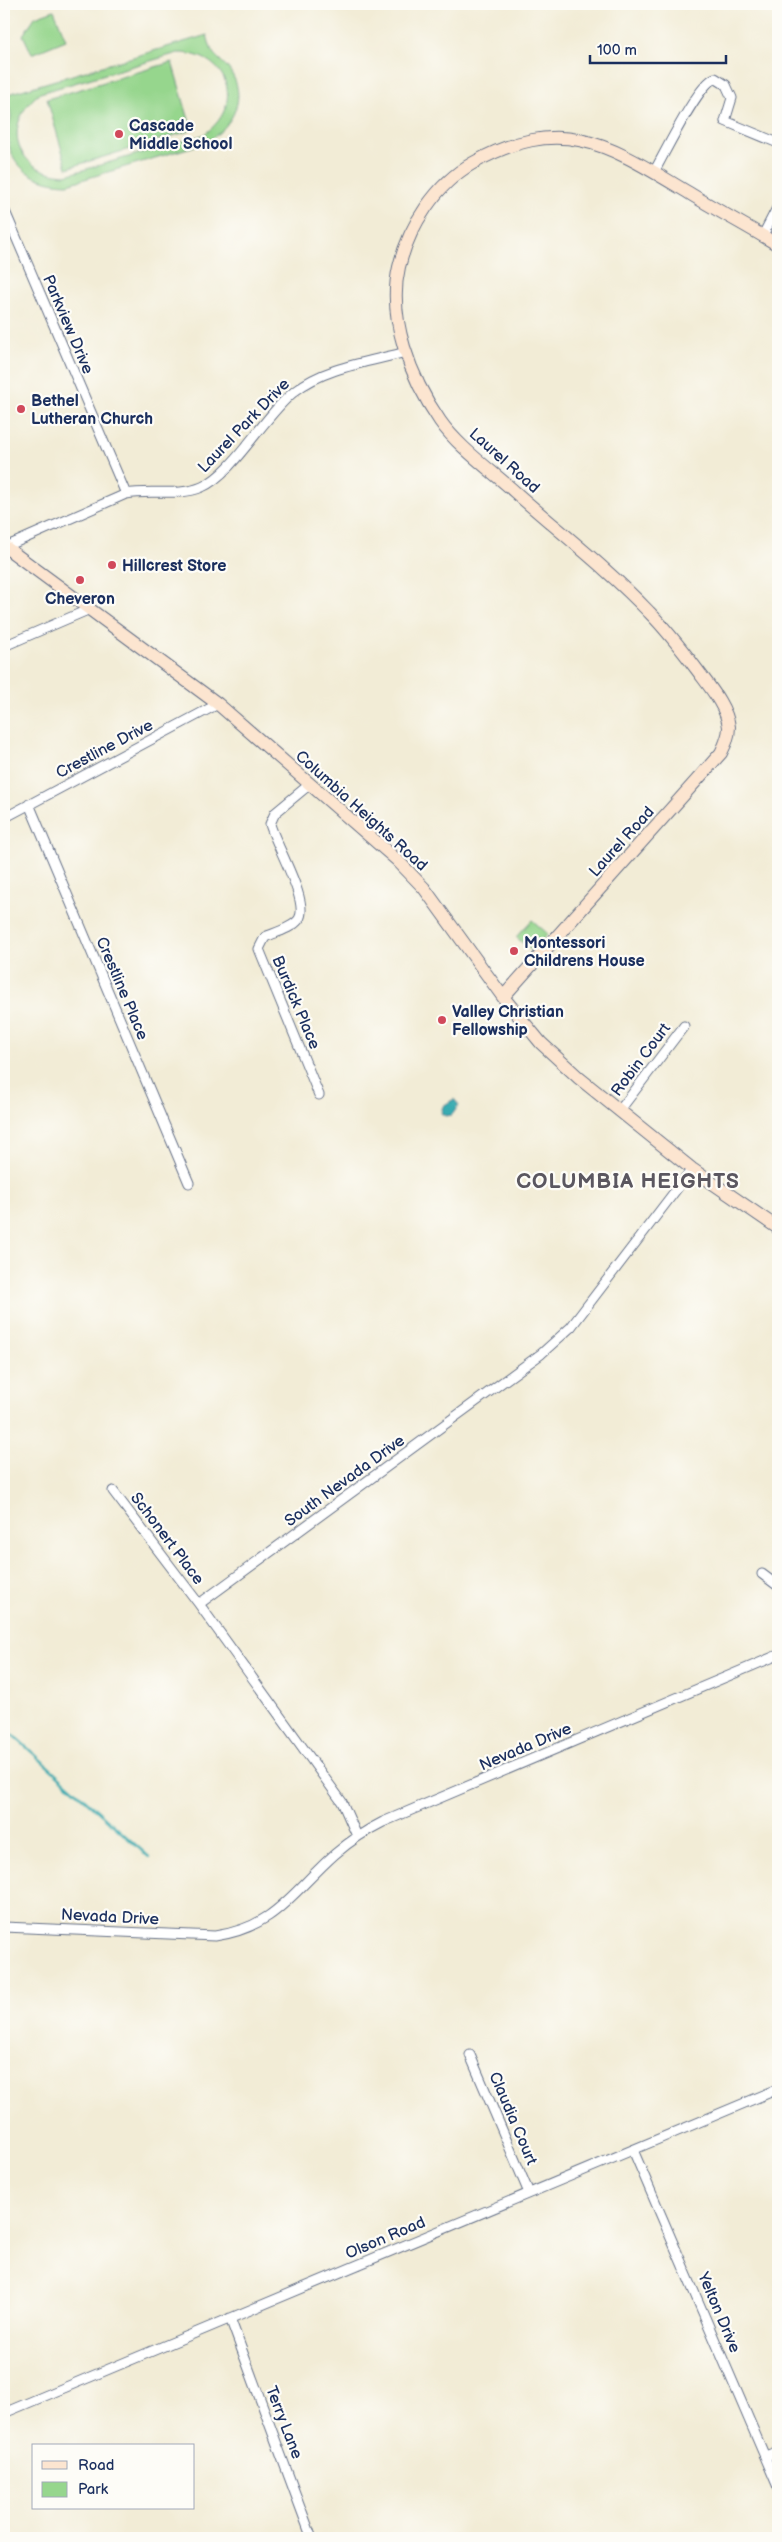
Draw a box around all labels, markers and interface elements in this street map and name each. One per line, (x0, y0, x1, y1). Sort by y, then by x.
scale bar (590, 32, 726, 64)
text: 100 m (597, 41, 637, 60)
place label: Cascade Middle School (129, 117, 232, 154)
marker: Cascade Middle School (113, 128, 125, 140)
street label: Parkview Drive (38, 272, 97, 377)
street label: Laurel Park Drive (194, 375, 294, 477)
place label: Bethel Lutheran Church (31, 392, 153, 429)
marker: Bethel Lutheran Church (15, 403, 27, 415)
street label: Laurel Road (465, 425, 543, 498)
place label: Hillcrest Store (122, 557, 226, 576)
marker: Hillcrest Store (106, 559, 118, 571)
marker: Cheveron (74, 574, 86, 586)
place label: Cheveron (45, 590, 115, 609)
street label: Crestline Drive (53, 716, 157, 783)
street label: Columbia Heights Road (291, 747, 431, 875)
street label: Laurel Road (586, 803, 659, 881)
street label: Crestline Place (91, 934, 152, 1043)
place label: Montessori Childrens House (524, 934, 645, 971)
marker: Montessori Childrens House (508, 945, 520, 957)
street label: Burdick Place (267, 953, 324, 1053)
place label: Valley Christian Fellowship (452, 1003, 564, 1040)
marker: Valley Christian Fellowship (436, 1014, 448, 1026)
street label: Robin Court (608, 1020, 675, 1100)
district label: COLUMBIA HEIGHTS (516, 1169, 740, 1194)
street label: South Nevada Drive (281, 1431, 409, 1531)
street label: Schonert Place (126, 1489, 208, 1589)
street label: Nevada Drive (477, 1719, 575, 1775)
street label: Nevada Drive (60, 1905, 160, 1930)
street label: Claudia Court (484, 2069, 541, 2168)
street label: Olson Road (343, 2213, 428, 2264)
street label: Yelton Drive (693, 2269, 744, 2356)
street label: Terry Lane (261, 2383, 306, 2462)
legend (32, 2444, 195, 2510)
text: Road (78, 2456, 114, 2475)
text: Park (78, 2480, 109, 2499)

